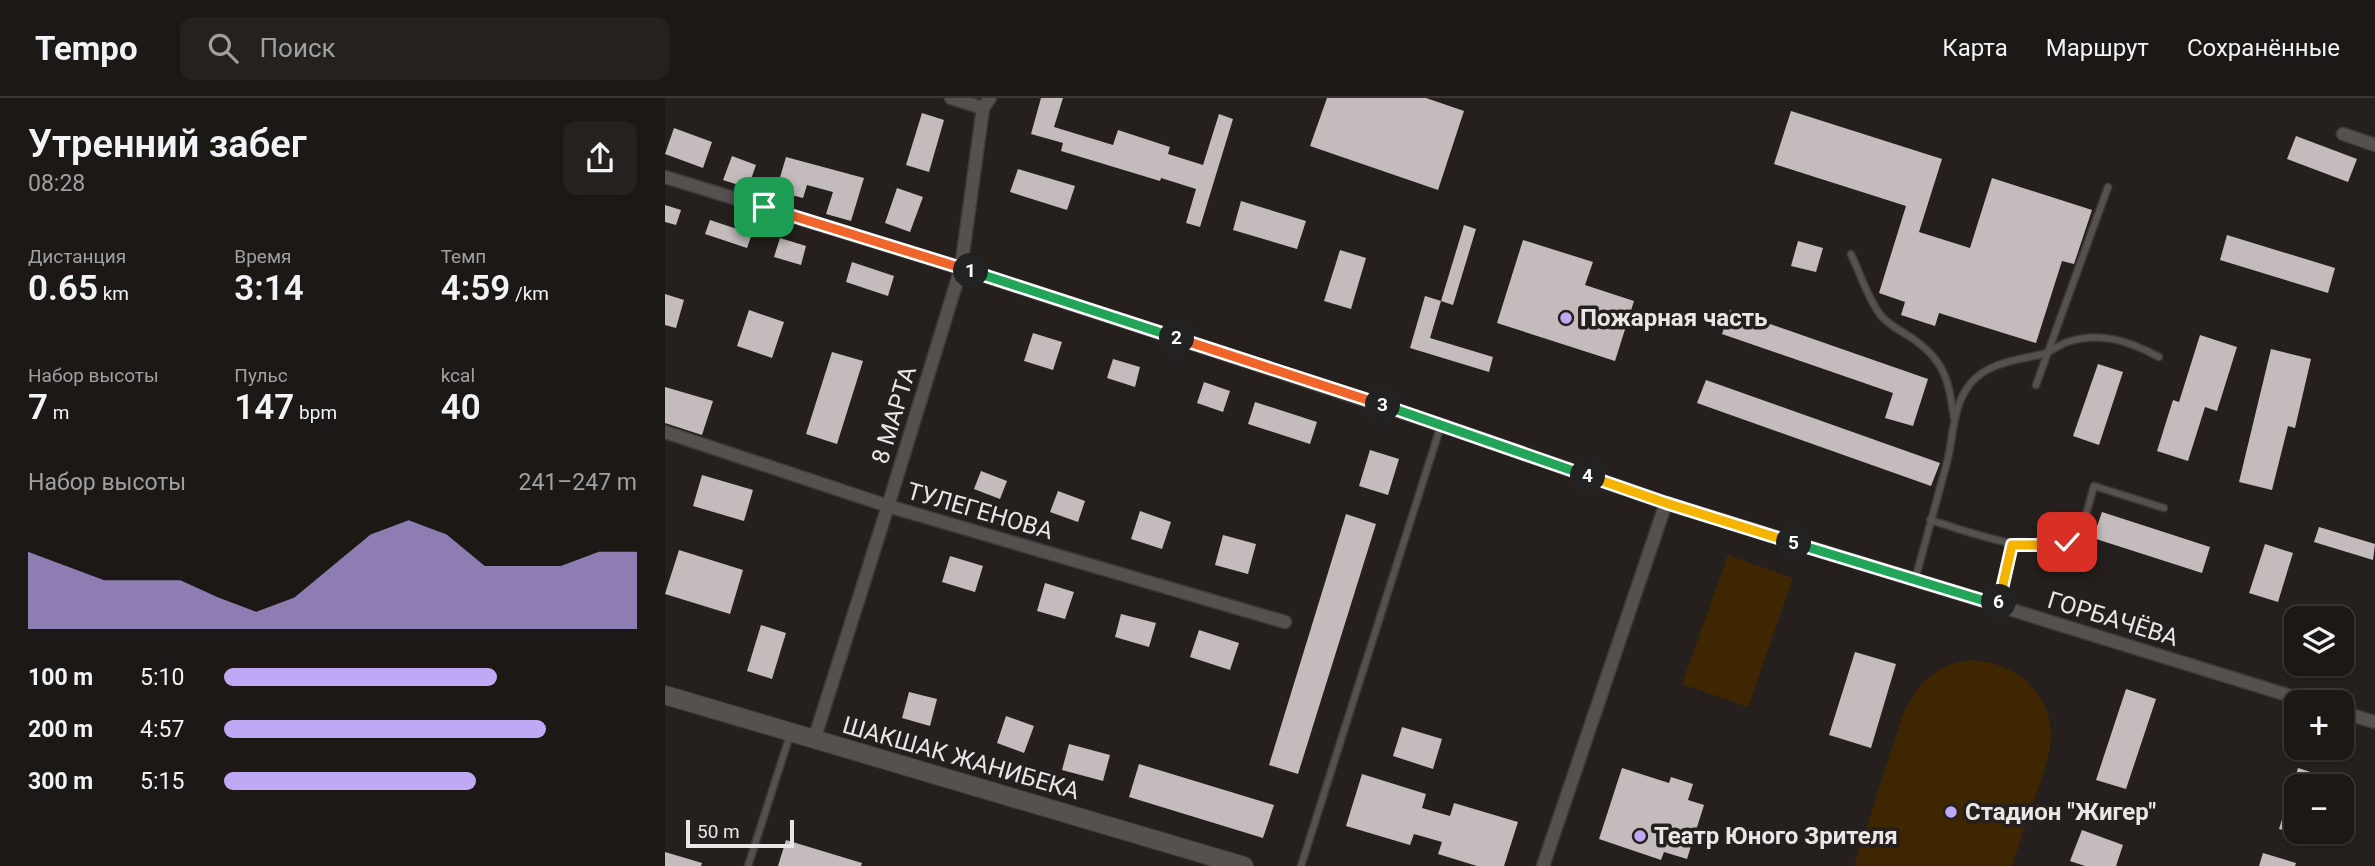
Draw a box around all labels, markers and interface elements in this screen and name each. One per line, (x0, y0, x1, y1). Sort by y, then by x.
search box (180, 17, 670, 80)
text: Tempo (35, 29, 138, 68)
icon: search (204, 29, 242, 67)
text: Поиск (260, 33, 336, 63)
text: Карта (1942, 34, 2008, 62)
text: Маршрут (2046, 34, 2149, 62)
text: Сохранённые (2187, 34, 2340, 62)
button: share (563, 121, 637, 195)
text: Утренний забег (28, 122, 307, 166)
text: 08:28 (28, 170, 85, 197)
pin (734, 177, 794, 237)
icon: arrive (745, 188, 783, 226)
text: Дистанция (28, 245, 126, 268)
text: Время (234, 245, 291, 268)
text: Темп (441, 245, 486, 268)
pin: 1 (953, 254, 989, 288)
text: 1 (965, 259, 976, 282)
text: 0.65 (28, 268, 98, 309)
text: 3:14 (234, 268, 304, 309)
text: 4:59 (441, 268, 510, 309)
text: km (98, 282, 129, 305)
text: /km (510, 282, 549, 305)
place label: Пожарная часть (1580, 304, 1767, 332)
marker: Пожарная часть (1558, 310, 1574, 326)
pin: 2 (1159, 320, 1195, 356)
text: 2 (1171, 326, 1182, 349)
street label: 8 МАРТА (866, 363, 922, 467)
text: Набор высоты (28, 364, 159, 387)
text: Пульс (234, 364, 288, 387)
text: kcal (441, 364, 475, 387)
text: 7 (28, 387, 48, 428)
text: 147 (234, 387, 294, 428)
text: 40 (441, 387, 481, 428)
pin: 3 (1365, 388, 1401, 422)
text: 3 (1377, 393, 1388, 416)
text: m (48, 401, 69, 424)
text: bpm (294, 401, 337, 424)
pin: 4 (1571, 458, 1605, 494)
text: 4 (1582, 464, 1593, 487)
text: Набор высоты (28, 469, 186, 496)
text: 241–247 m (518, 469, 637, 496)
street label: ТУЛЕГЕНОВА (904, 477, 1057, 545)
pin (2037, 512, 2097, 572)
icon: check (2048, 523, 2086, 561)
pin: 5 (1777, 526, 1811, 560)
text: 5 (1788, 531, 1799, 554)
pin: 6 (1981, 584, 2017, 620)
street label: ГОРБАЧЁВА (2044, 586, 2182, 652)
text: 6 (1993, 590, 2004, 613)
map controls (2284, 606, 2354, 844)
button: layers (2284, 606, 2354, 676)
text: 100 m (28, 664, 93, 691)
text: 5:10 (140, 664, 184, 691)
button: + (2284, 690, 2354, 760)
street label: ШАКШАК ЖАНИБЕКА (839, 711, 1083, 805)
text: 200 m (28, 716, 93, 743)
text: 4:57 (140, 716, 184, 743)
text: 300 m (28, 768, 93, 795)
text: 5:15 (140, 768, 184, 795)
button: − (2284, 774, 2354, 844)
place label: Стадион "Жигер" (1965, 798, 2156, 826)
marker: Стадион "Жигер" (1943, 804, 1959, 820)
scale bar (686, 817, 795, 849)
text: 50 m (697, 820, 740, 843)
place label: Театр Юного Зрителя (1654, 822, 1898, 850)
marker: Театр Юного Зрителя (1632, 828, 1648, 844)

